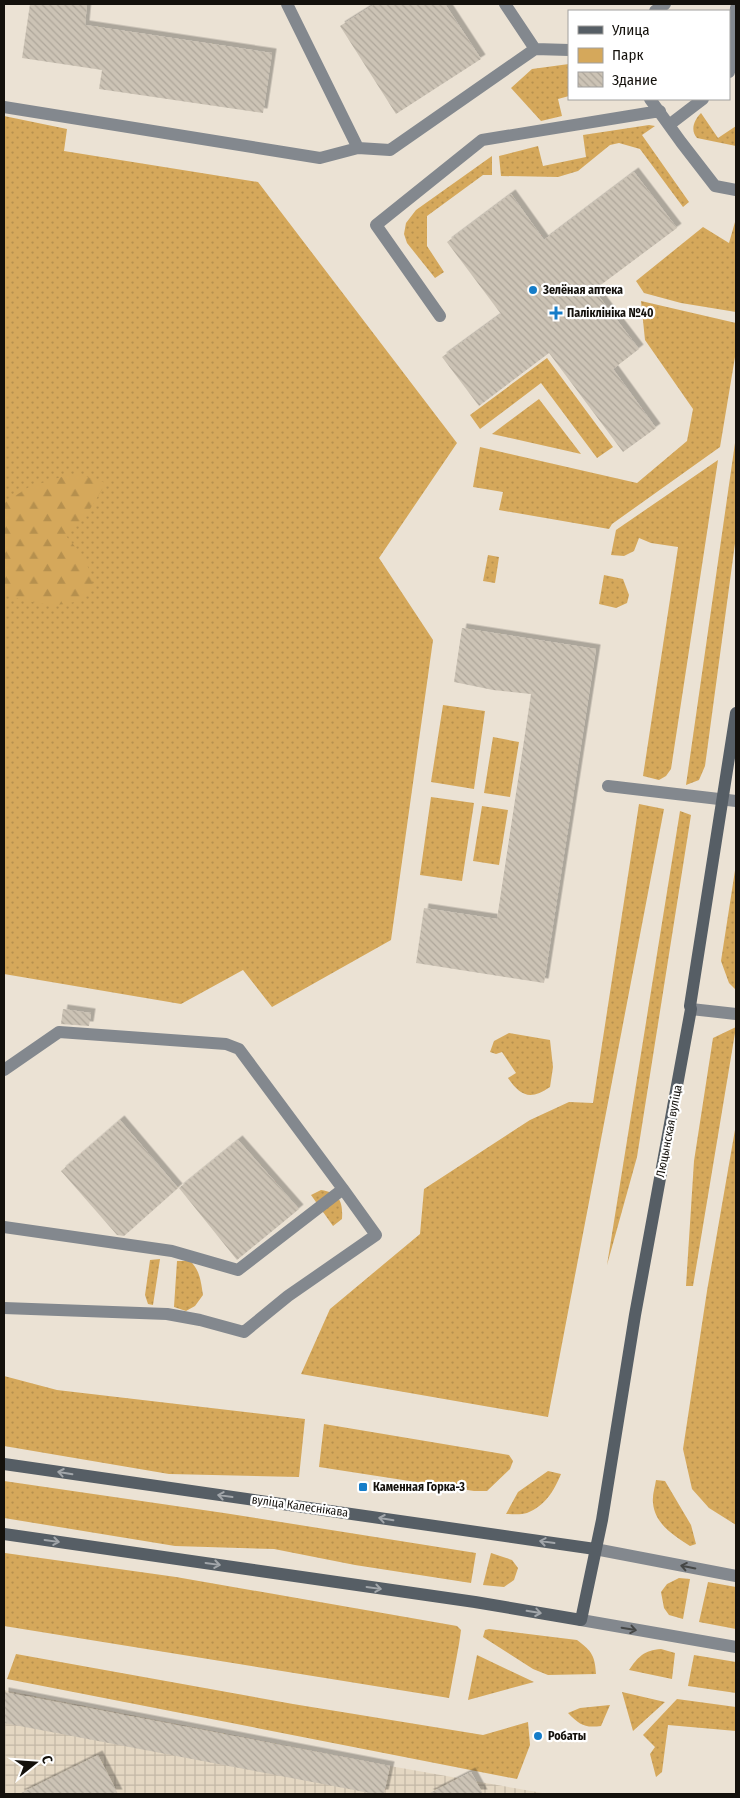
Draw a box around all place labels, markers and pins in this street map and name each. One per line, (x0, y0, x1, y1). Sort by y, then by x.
place label: Зелёная аптека (542, 283, 623, 297)
marker: Зелёная аптека (527, 284, 539, 296)
marker: Паліклініка №40 (549, 306, 563, 320)
place label: Паліклініка №40 (567, 306, 654, 320)
place label: Каменная Горка-3 (373, 1480, 465, 1494)
marker: Каменная Горка-3 (357, 1481, 369, 1493)
place label: Робаты (548, 1729, 586, 1743)
marker: Робаты (532, 1730, 544, 1742)

